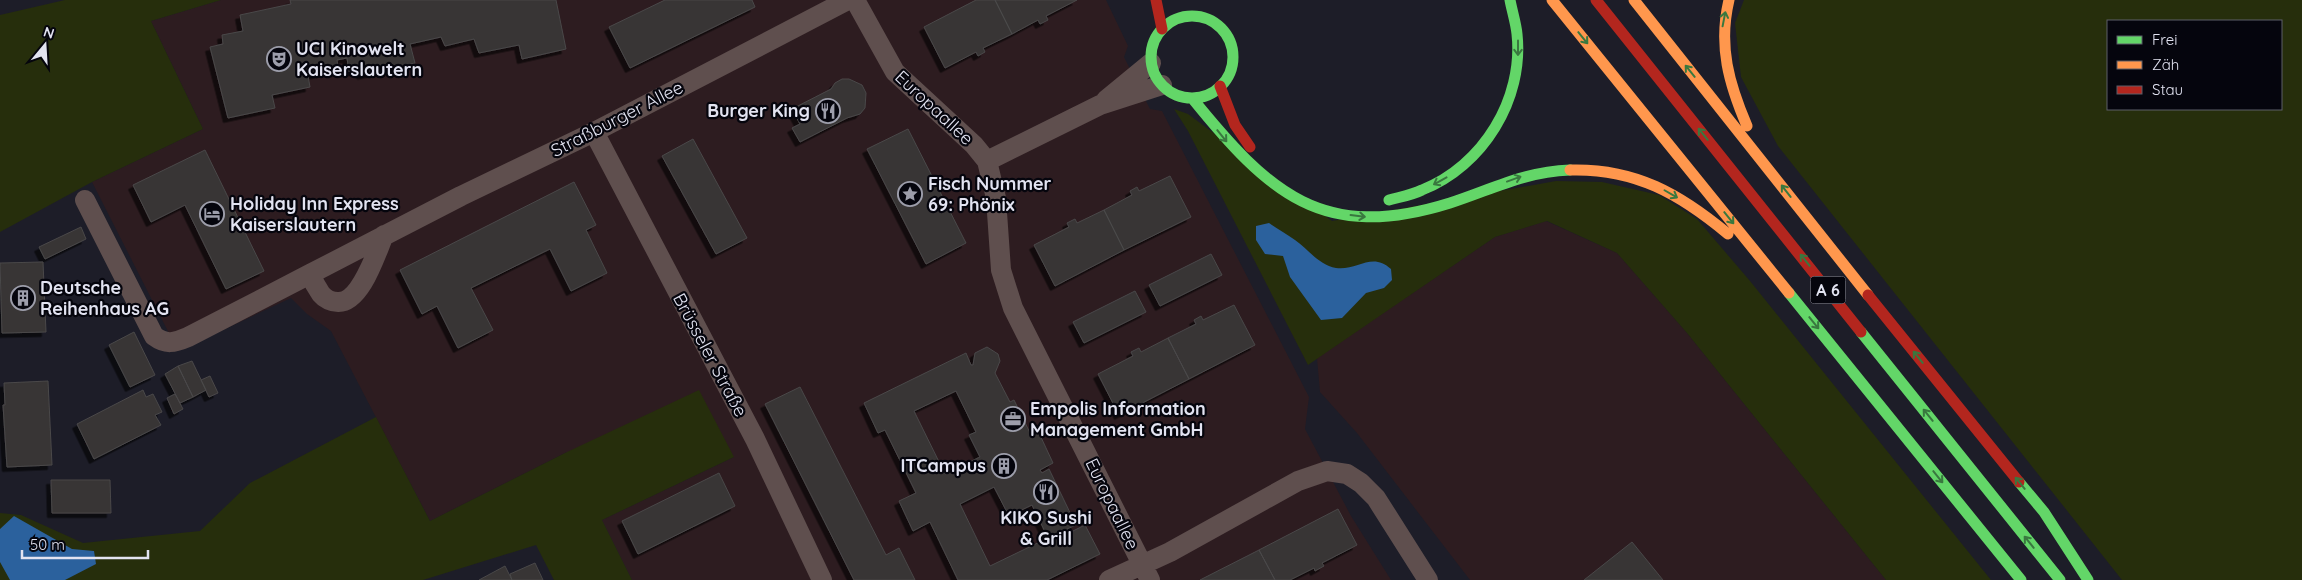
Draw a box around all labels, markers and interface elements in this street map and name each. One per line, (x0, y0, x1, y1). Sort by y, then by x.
one-way arrow (1720, 11, 1730, 27)
north arrow (20, 20, 70, 70)
legend (2107, 20, 2282, 110)
text: N (41, 22, 57, 43)
text: Frei (2152, 30, 2178, 49)
one-way arrow (1577, 31, 1588, 44)
place label: UCI Kinowelt Kaiserslautern (296, 37, 422, 81)
one-way arrow (1513, 40, 1523, 56)
theatre icon: UCI Kinowelt Kaiserslautern (266, 46, 292, 72)
text: Zäh (2152, 55, 2179, 74)
street label: Europaallee (890, 65, 978, 150)
one-way arrow (1685, 65, 1696, 78)
street label: Straßburger Allee (547, 75, 687, 162)
text: Stau (2152, 80, 2183, 99)
restaurant icon: Burger King (815, 98, 841, 124)
place label: Burger King (707, 99, 810, 122)
one-way arrow (1698, 127, 1709, 140)
one-way arrow (1217, 129, 1228, 142)
place label: Fisch Nummer 69: Phönix (928, 172, 1052, 216)
one-way arrow (1506, 174, 1521, 183)
one-way arrow (1434, 177, 1448, 187)
place icon: Fisch Nummer 69: Phönix (897, 181, 923, 207)
one-way arrow (1781, 185, 1792, 198)
one-way arrow (1664, 189, 1678, 199)
place label: Holiday Inn Express Kaiserslautern (230, 192, 399, 236)
hotel icon: Holiday Inn Express Kaiserslautern (199, 201, 225, 227)
one-way arrow (1349, 211, 1365, 221)
one-way arrow (1724, 211, 1735, 224)
one-way arrow (1799, 254, 1810, 267)
place label: Deutsche Reihenhaus AG (40, 276, 169, 320)
road number: A 6 (1810, 276, 1846, 304)
building icon: Deutsche Reihenhaus AG (10, 285, 36, 311)
street label: Brüsseler Straße (668, 289, 753, 421)
one-way arrow (1808, 316, 1819, 329)
one-way arrow (1912, 350, 1923, 363)
place label: Empolis Information Management GmbH (1030, 397, 1206, 441)
office icon: Empolis Information Management GmbH (1000, 406, 1026, 432)
one-way arrow (1922, 409, 1933, 422)
building icon: ITCampus (991, 453, 1017, 479)
place label: ITCampus (900, 454, 986, 477)
street label: Europaallee (1080, 454, 1144, 553)
one-way arrow (1932, 470, 1943, 483)
one-way arrow (2015, 477, 2026, 490)
restaurant icon: KIKO Sushi & Grill (1033, 479, 1059, 505)
place label: KIKO Sushi & Grill (1000, 506, 1092, 550)
scale bar (22, 528, 149, 560)
text: 50 m (30, 535, 65, 554)
one-way arrow (2024, 536, 2035, 549)

